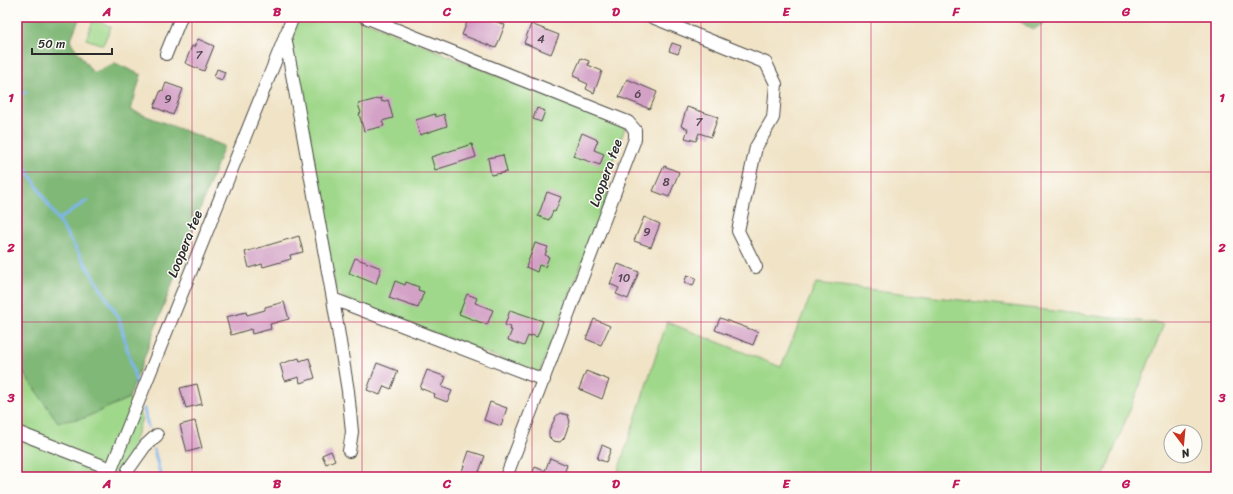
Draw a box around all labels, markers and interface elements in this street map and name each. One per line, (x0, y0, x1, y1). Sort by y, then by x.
text: A (102, 0, 111, 23)
text: B (273, 0, 282, 23)
text: C (442, 0, 452, 23)
text: D (612, 0, 620, 23)
text: E (782, 0, 791, 23)
text: F (951, 0, 960, 23)
text: G (1121, 0, 1131, 23)
house number: 4 (537, 28, 545, 50)
scale bar (32, 30, 112, 56)
text: 50 m (38, 33, 65, 55)
house number: 7 (196, 44, 204, 66)
house number: 6 (635, 83, 642, 105)
text: 1 (8, 86, 14, 109)
text: 1 (1219, 86, 1225, 109)
house number: 9 (164, 88, 172, 110)
house number: 7 (696, 111, 704, 133)
street label: Loopera tee (582, 135, 630, 211)
house number: 8 (662, 171, 670, 193)
street label: Loopera tee (160, 206, 210, 282)
house number: 9 (643, 221, 651, 243)
text: 2 (6, 236, 15, 259)
text: 2 (1217, 236, 1226, 259)
house number: 10 (618, 267, 631, 289)
text: 3 (6, 386, 15, 409)
text: 3 (1217, 386, 1226, 409)
north arrow (1163, 424, 1203, 464)
text: N (1179, 443, 1193, 463)
text: A (102, 472, 111, 494)
text: B (273, 472, 282, 494)
text: C (442, 472, 452, 494)
text: D (612, 472, 620, 494)
text: E (782, 472, 791, 494)
text: F (951, 472, 960, 494)
text: G (1121, 472, 1131, 494)

